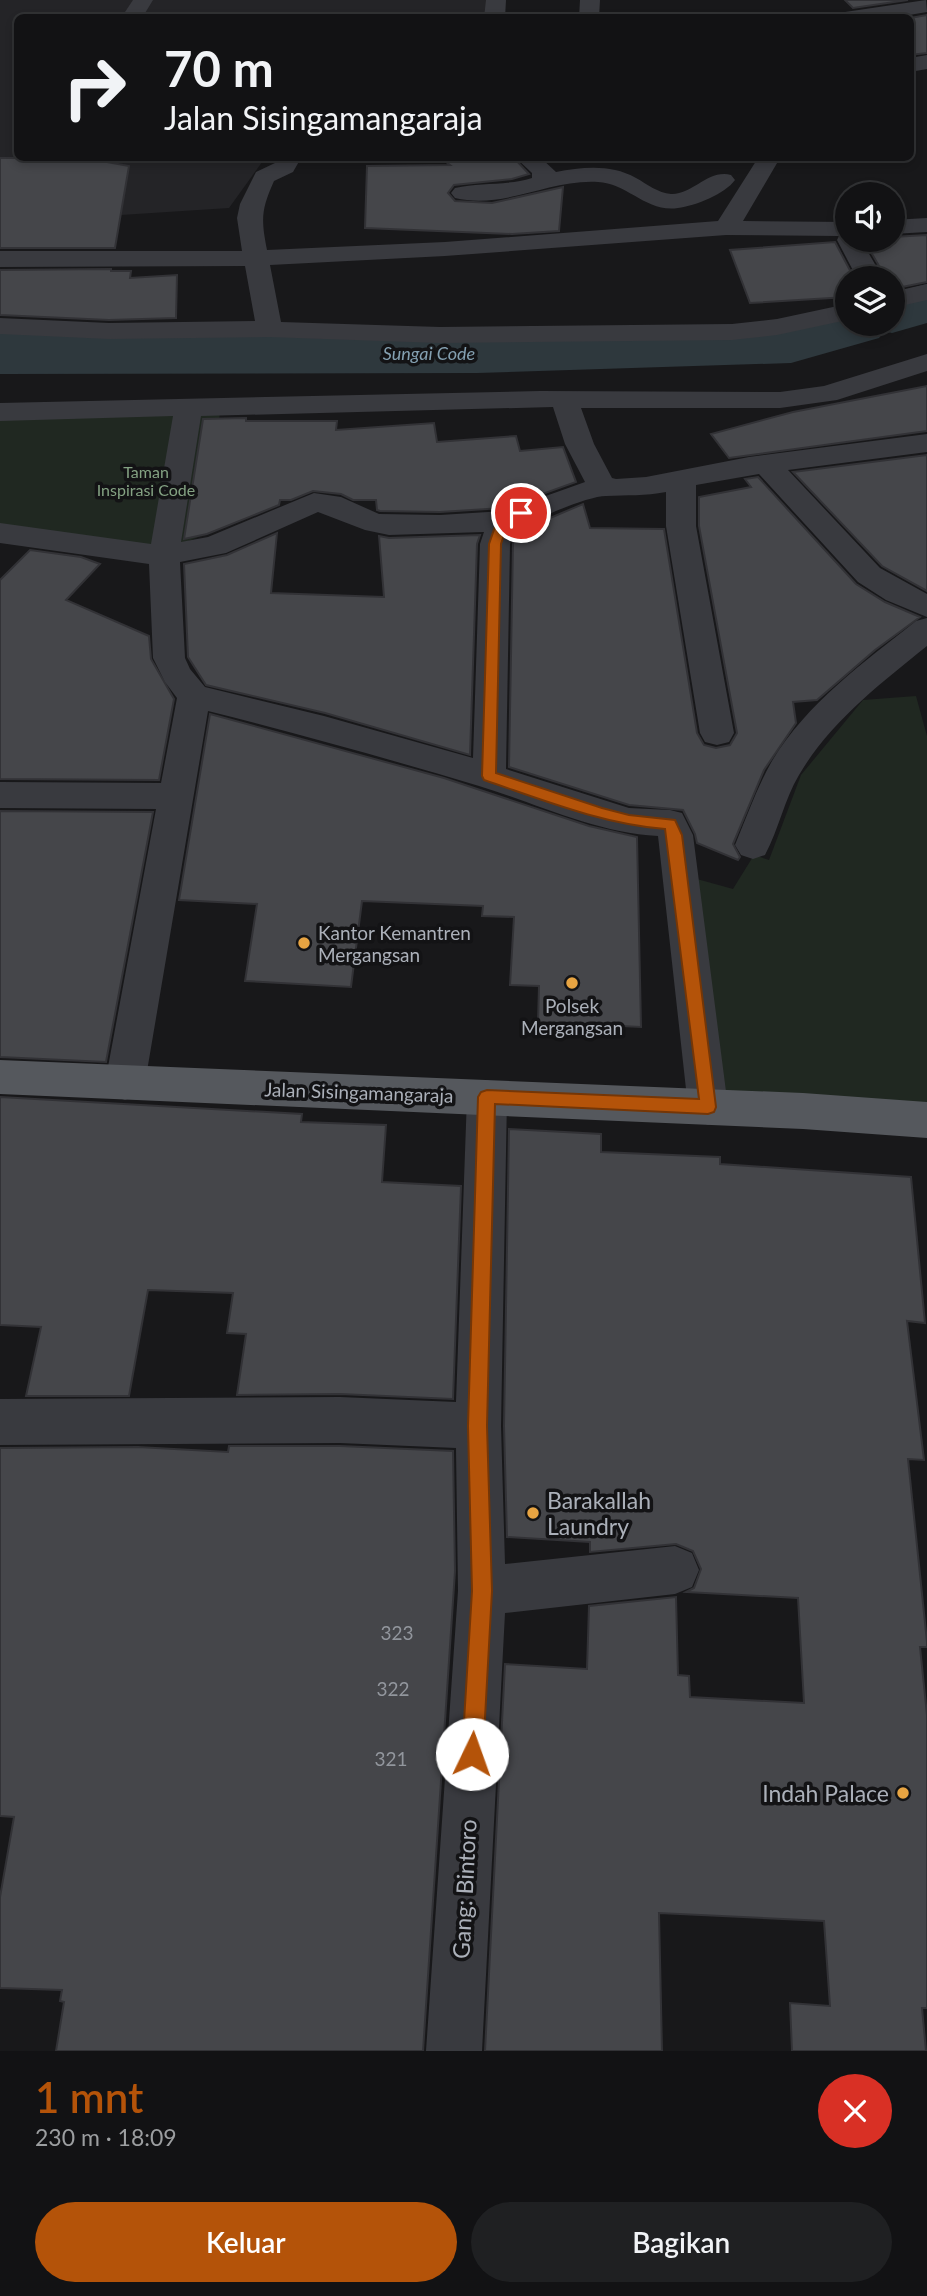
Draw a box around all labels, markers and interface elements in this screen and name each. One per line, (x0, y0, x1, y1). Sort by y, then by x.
text: 70 m (164, 39, 274, 97)
icon: right (49, 42, 140, 133)
text: Jalan Sisingamangaraja (164, 98, 483, 137)
map controls (835, 182, 905, 336)
button: sound (835, 182, 905, 252)
button: layers (835, 266, 905, 336)
water label: Sungai Code (383, 342, 475, 364)
park label: Taman Inspirasi Code (97, 462, 195, 499)
pin (491, 483, 551, 543)
icon: arrive (502, 494, 540, 532)
place label: Kantor Kemantren Mergangsan (318, 921, 471, 966)
marker: Kantor Kemantren Mergangsan (296, 935, 312, 951)
marker: Polsek Mergangsan (564, 975, 580, 991)
place label: Polsek Mergangsan (521, 994, 623, 1039)
street label: Jalan Sisingamangaraja (264, 1077, 454, 1107)
place label: Barakallah Laundry (547, 1486, 651, 1540)
marker: Barakallah Laundry (525, 1505, 541, 1521)
house number: 323 (380, 1621, 414, 1644)
house number: 322 (376, 1677, 410, 1700)
position arrow (435, 1717, 509, 1791)
house number: 321 (374, 1747, 408, 1770)
place label: Indah Palace (762, 1779, 889, 1807)
marker: Indah Palace (895, 1785, 911, 1801)
street label: Gang: Bintoro (446, 1819, 482, 1959)
text: 1 mnt (35, 2072, 143, 2122)
button: close (818, 2074, 892, 2148)
text: 230 m · 18:09 (35, 2123, 177, 2151)
button: Keluar (35, 2202, 457, 2282)
button: Bagikan (471, 2202, 892, 2282)

